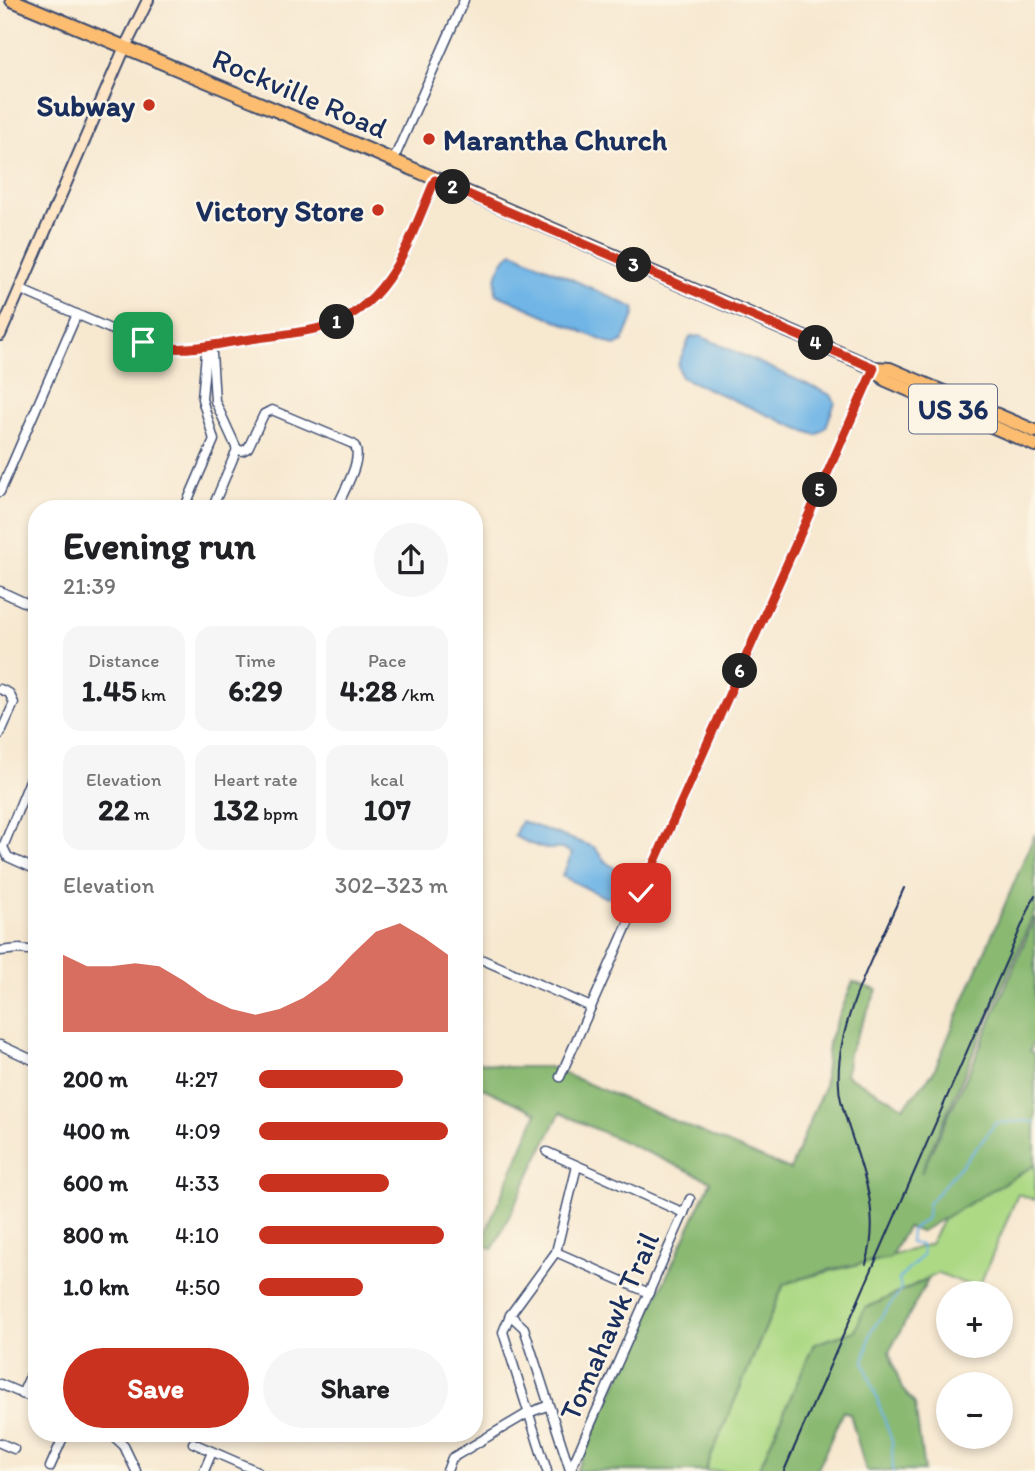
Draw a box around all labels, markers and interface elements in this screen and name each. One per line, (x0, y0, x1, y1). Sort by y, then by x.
street label: Rockville Road (207, 39, 393, 147)
place label: Subway (37, 87, 136, 124)
marker: Subway (141, 97, 157, 113)
place label: Marantha Church (443, 121, 668, 158)
marker: Marantha Church (421, 131, 437, 147)
pin: 2 (435, 170, 470, 204)
text: 2 (448, 175, 458, 198)
place label: Victory Store (196, 192, 364, 229)
marker: Victory Store (370, 202, 386, 218)
pin: 3 (616, 247, 652, 282)
text: 3 (628, 253, 639, 276)
pin: 1 (320, 304, 354, 340)
text: 1 (332, 310, 341, 333)
pin (113, 312, 173, 372)
icon: arrive (124, 323, 162, 361)
pin: 4 (798, 326, 834, 360)
text: 4 (810, 331, 821, 354)
road number: US 36 (909, 384, 997, 434)
pin: 5 (802, 472, 838, 508)
text: 5 (815, 478, 824, 501)
text: Evening run (63, 523, 256, 569)
button: share (374, 523, 448, 597)
text: 21:39 (63, 572, 116, 600)
text: Distance (88, 649, 159, 672)
text: Time (235, 649, 276, 672)
text: Pace (368, 649, 406, 672)
pin: 6 (722, 654, 758, 688)
text: 6 (734, 659, 745, 682)
text: 1.45 (82, 672, 137, 709)
text: 6:29 (228, 672, 283, 709)
text: 4:28 (340, 672, 397, 709)
text: km (137, 683, 166, 706)
text: /km (397, 683, 435, 706)
text: Elevation (86, 768, 162, 791)
text: Heart rate (213, 768, 298, 791)
text: kcal (370, 768, 404, 791)
text: 22 (98, 791, 129, 828)
text: 132 (213, 791, 259, 828)
text: 107 (364, 791, 411, 828)
text: m (129, 802, 150, 825)
text: bpm (259, 802, 298, 825)
pin (611, 863, 671, 923)
text: Elevation (63, 871, 154, 899)
text: 302–323 m (335, 871, 448, 899)
icon: check (622, 874, 660, 912)
text: 200 m (63, 1065, 128, 1093)
text: 4:27 (175, 1065, 218, 1093)
text: 400 m (63, 1117, 130, 1145)
text: 4:09 (175, 1117, 221, 1145)
text: 600 m (63, 1169, 128, 1197)
text: 4:33 (175, 1169, 220, 1197)
text: 800 m (63, 1221, 128, 1249)
text: 4:10 (175, 1221, 219, 1249)
street label: Tomahawk Trail (551, 1225, 667, 1426)
text: 1.0 km (63, 1273, 129, 1301)
text: 4:50 (175, 1273, 221, 1301)
map controls (936, 1281, 1013, 1449)
button: + (936, 1281, 1013, 1358)
button: Save (63, 1348, 249, 1428)
button: Share (263, 1348, 448, 1428)
button: − (936, 1372, 1013, 1449)

